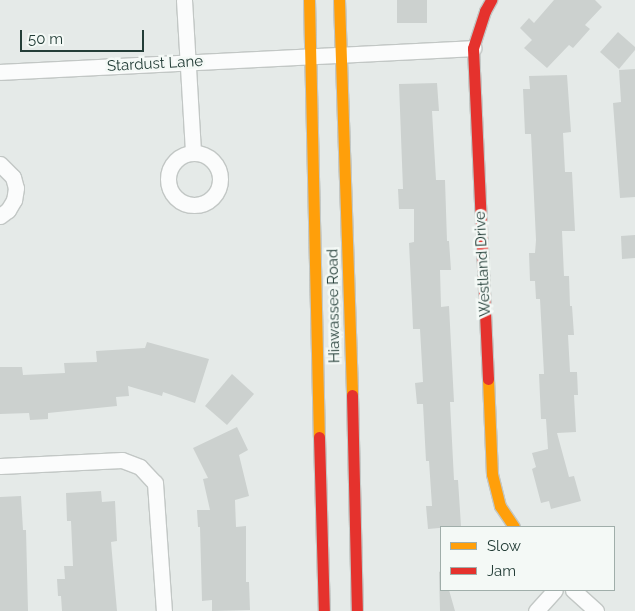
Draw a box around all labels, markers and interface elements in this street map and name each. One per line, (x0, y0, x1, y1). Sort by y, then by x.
scale bar (22, 20, 146, 52)
text: 50 m (28, 30, 63, 48)
street label: Stardust Lane (107, 52, 203, 76)
street label: Westland Drive (471, 211, 495, 317)
street label: Hiawassee Road (324, 249, 344, 363)
legend (440, 526, 615, 591)
text: Slow (487, 537, 521, 555)
text: Jam (487, 562, 516, 580)

